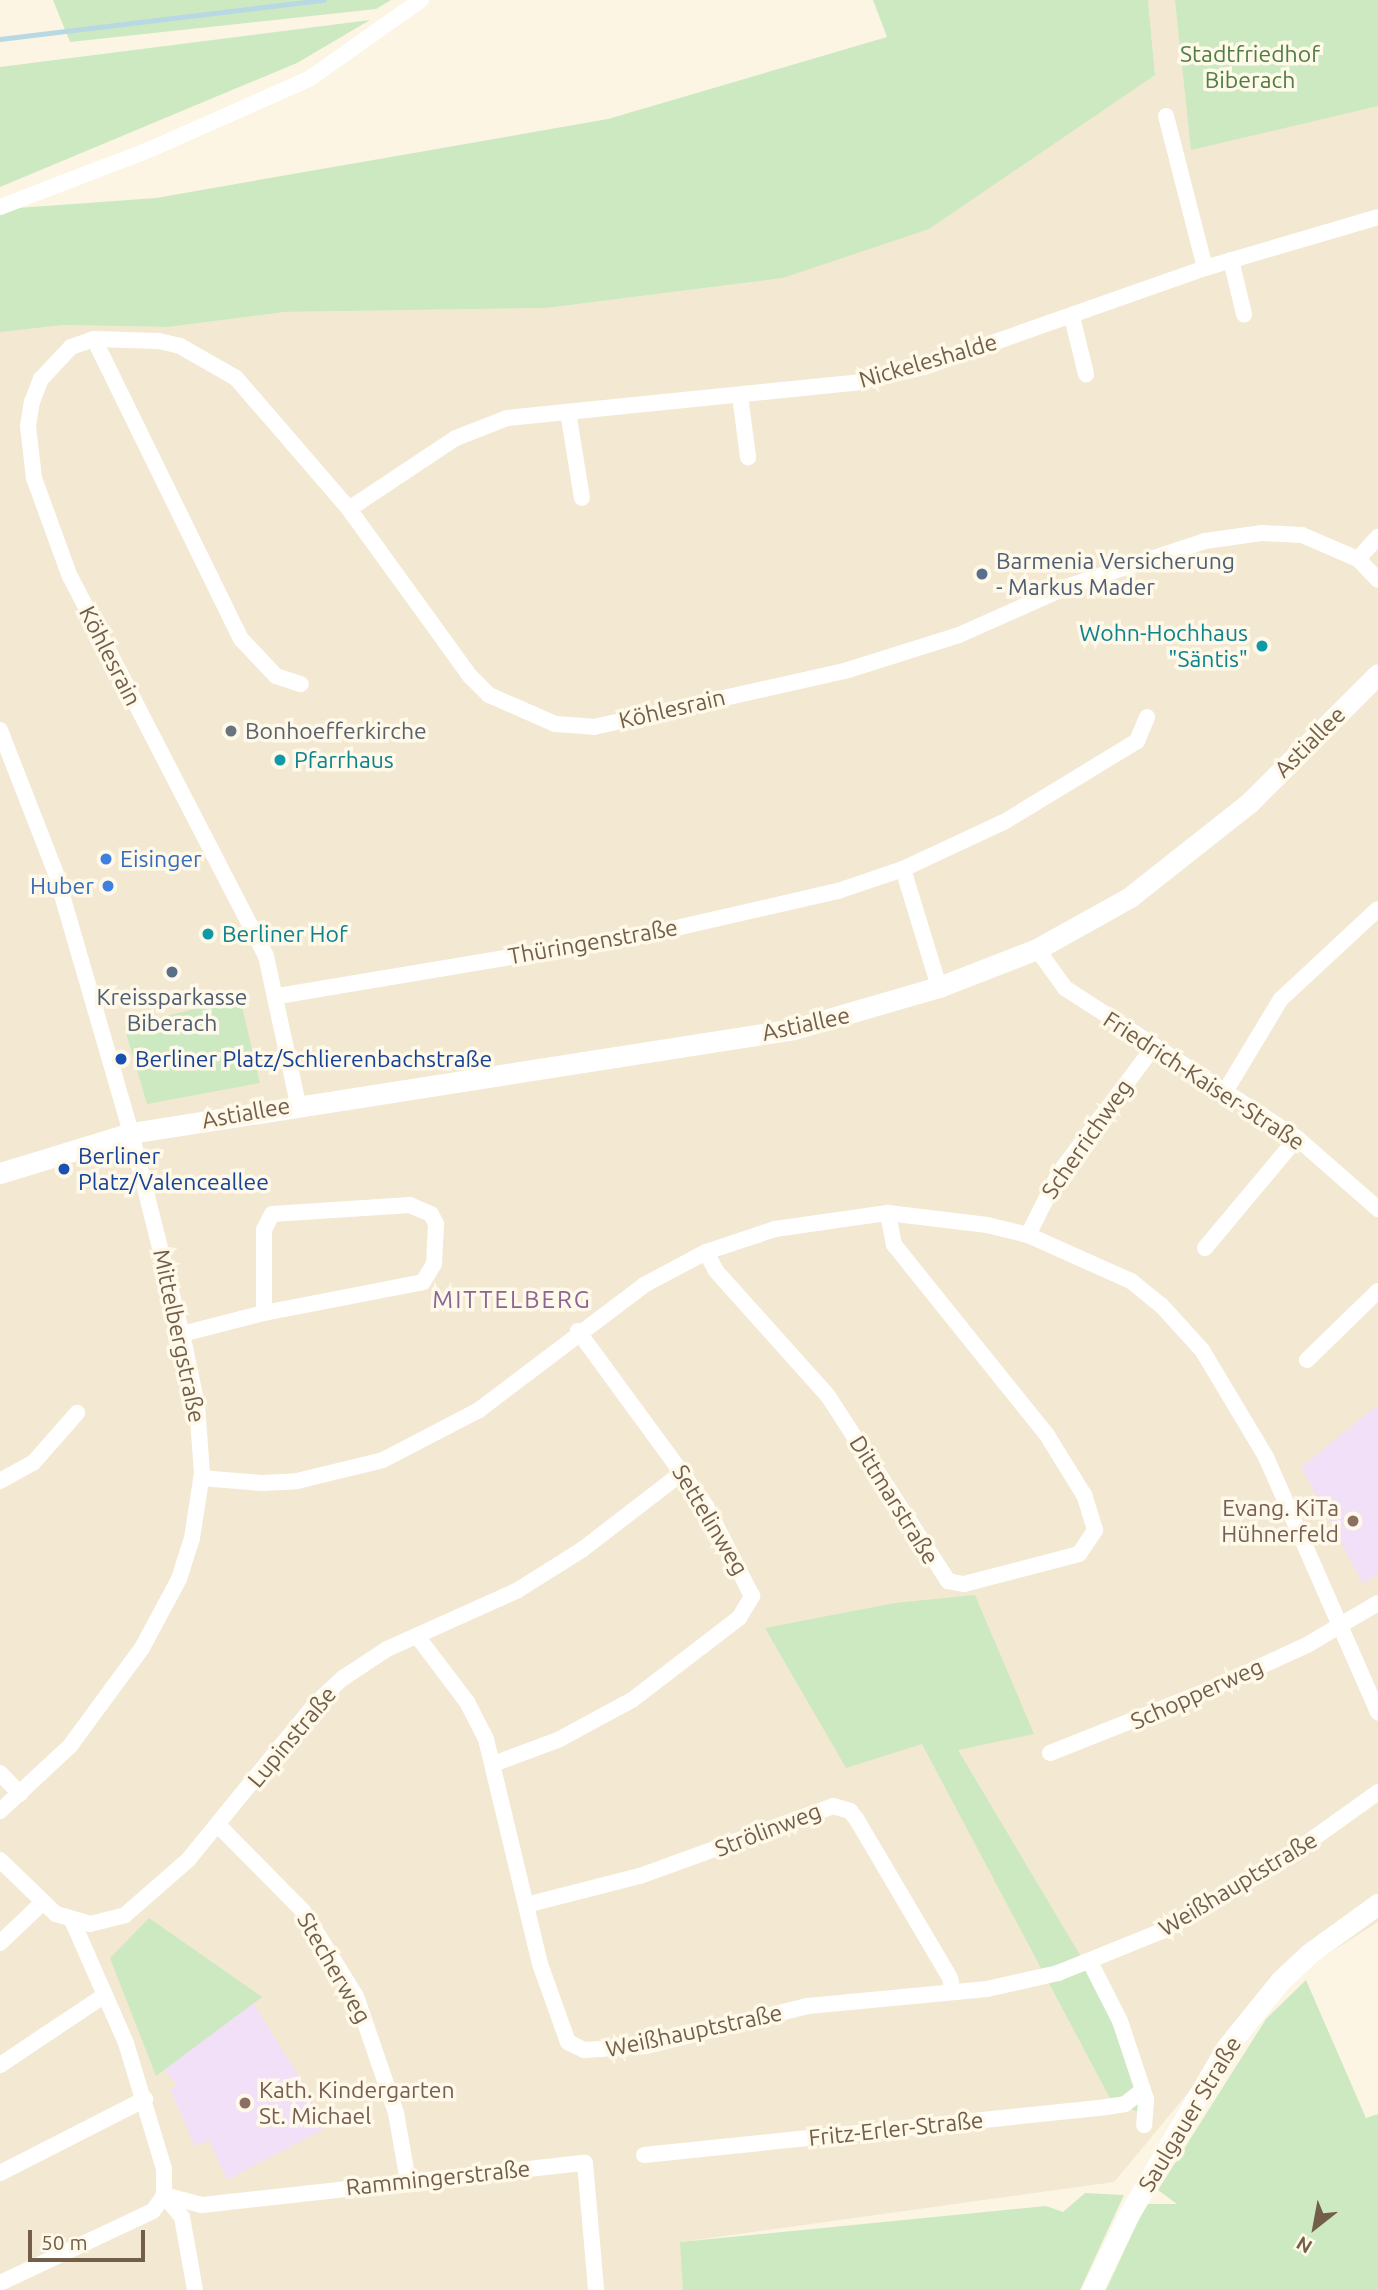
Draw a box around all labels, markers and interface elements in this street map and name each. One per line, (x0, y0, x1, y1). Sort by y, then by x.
park label: Stadtfriedhof Biberach (1180, 40, 1320, 94)
street label: Nickeleshalde (856, 328, 1000, 394)
place label: Barmenia Versicherung - Markus Mader (996, 547, 1235, 601)
marker: Barmenia Versicherung - Markus Mader (974, 566, 990, 582)
street label: Köhlesrain (73, 602, 147, 710)
place label: Wohn-Hochhaus "Säntis" (1079, 619, 1248, 673)
marker: Wohn-Hochhaus "Säntis" (1254, 638, 1270, 654)
street label: Köhlesrain (616, 683, 728, 735)
street label: Astiallee (1269, 701, 1351, 783)
place label: Bonhoefferkirche (245, 717, 427, 745)
marker: Bonhoefferkirche (223, 723, 239, 739)
place label: Pfarrhaus (294, 746, 394, 774)
marker: Pfarrhaus (272, 752, 288, 768)
place label: Eisinger (120, 845, 202, 873)
marker: Eisinger (98, 851, 114, 867)
place label: Huber (30, 872, 94, 900)
marker: Huber (100, 878, 116, 894)
street label: Thüringenstraße (506, 914, 680, 970)
place label: Berliner Hof (222, 920, 348, 948)
marker: Berliner Hof (200, 926, 216, 942)
marker: Kreissparkasse Biberach (164, 964, 180, 980)
place label: Kreissparkasse Biberach (96, 983, 248, 1037)
street label: Astiallee (760, 1001, 852, 1047)
street label: Friedrich-Kaiser-Straße (1098, 1006, 1310, 1156)
place label: Berliner Platz/Schlierenbachstraße (135, 1045, 492, 1073)
marker: Berliner Platz/Schlierenbachstraße (113, 1051, 129, 1067)
street label: Scherrichweg (1036, 1074, 1138, 1204)
street label: Astiallee (200, 1092, 292, 1134)
place label: Berliner Platz/Valenceallee (78, 1142, 269, 1196)
marker: Berliner Platz/Valenceallee (56, 1161, 72, 1177)
street label: Mittelbergstraße (147, 1247, 211, 1425)
district label: MITTELBERG (434, 1286, 590, 1314)
street label: Dittmarstraße (844, 1431, 944, 1569)
street label: Settelinweg (666, 1460, 754, 1580)
place label: Evang. KiTa Hühnerfeld (1221, 1494, 1339, 1548)
marker: Evang. KiTa Hühnerfeld (1345, 1513, 1361, 1529)
street label: Schopperweg (1127, 1653, 1267, 1735)
street label: Lupinstraße (242, 1681, 342, 1793)
street label: Strölinweg (711, 1797, 825, 1863)
street label: Weißhauptstraße (1154, 1826, 1322, 1942)
street label: Stecherweg (291, 1908, 377, 2028)
street label: Weißhauptstraße (603, 1999, 785, 2063)
street label: Saulgauer Straße (1133, 2031, 1247, 2197)
place label: Kath. Kindergarten St. Michael (259, 2076, 455, 2130)
marker: Kath. Kindergarten St. Michael (237, 2095, 253, 2111)
street label: Fritz-Erler-Straße (807, 2106, 985, 2152)
street label: Rammingerstraße (344, 2155, 532, 2201)
north arrow (1280, 2192, 1350, 2262)
scale bar (32, 2216, 149, 2260)
text: 50 m (41, 2230, 88, 2254)
text: N (1292, 2232, 1316, 2258)

